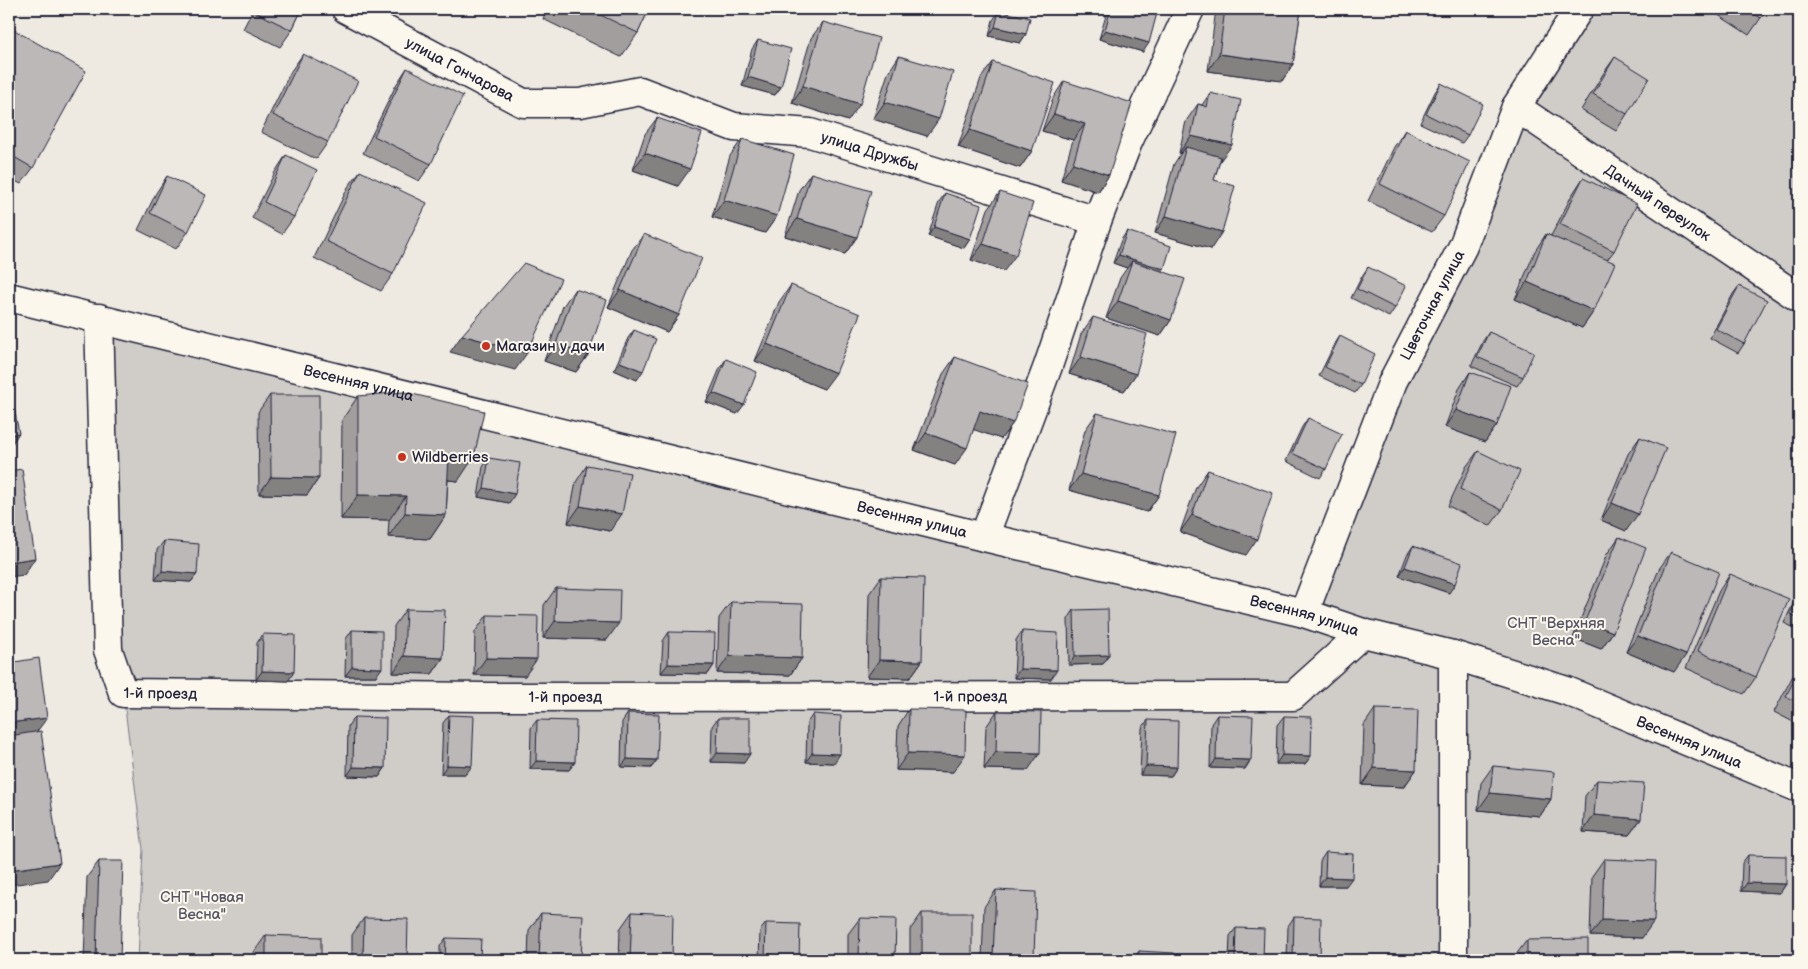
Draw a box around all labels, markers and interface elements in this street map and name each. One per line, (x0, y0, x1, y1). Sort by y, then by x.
street label: улица Гончарова (402, 33, 517, 107)
street label: улица Дружбы (818, 128, 921, 176)
street label: Дачный переулок (1601, 160, 1714, 246)
street label: Цветочная улица (1396, 247, 1469, 364)
place label: Магазин у дачи (496, 337, 605, 356)
marker: Магазин у дачи (480, 340, 492, 352)
street label: Весенняя улица (301, 361, 416, 406)
place label: Wildberries (412, 448, 489, 467)
marker: Wildberries (396, 451, 408, 463)
street label: Весенняя улица (855, 497, 969, 543)
street label: Весенняя улица (1248, 591, 1361, 641)
park label: СНТ "Верхняя Весна" (1507, 614, 1605, 650)
street label: 1-й проезд (123, 684, 197, 704)
street label: 1-й проезд (933, 687, 1007, 706)
street label: 1-й проезд (528, 688, 602, 707)
street label: Весенняя улица (1633, 712, 1745, 773)
park label: СНТ "Новая Весна" (160, 888, 244, 924)

